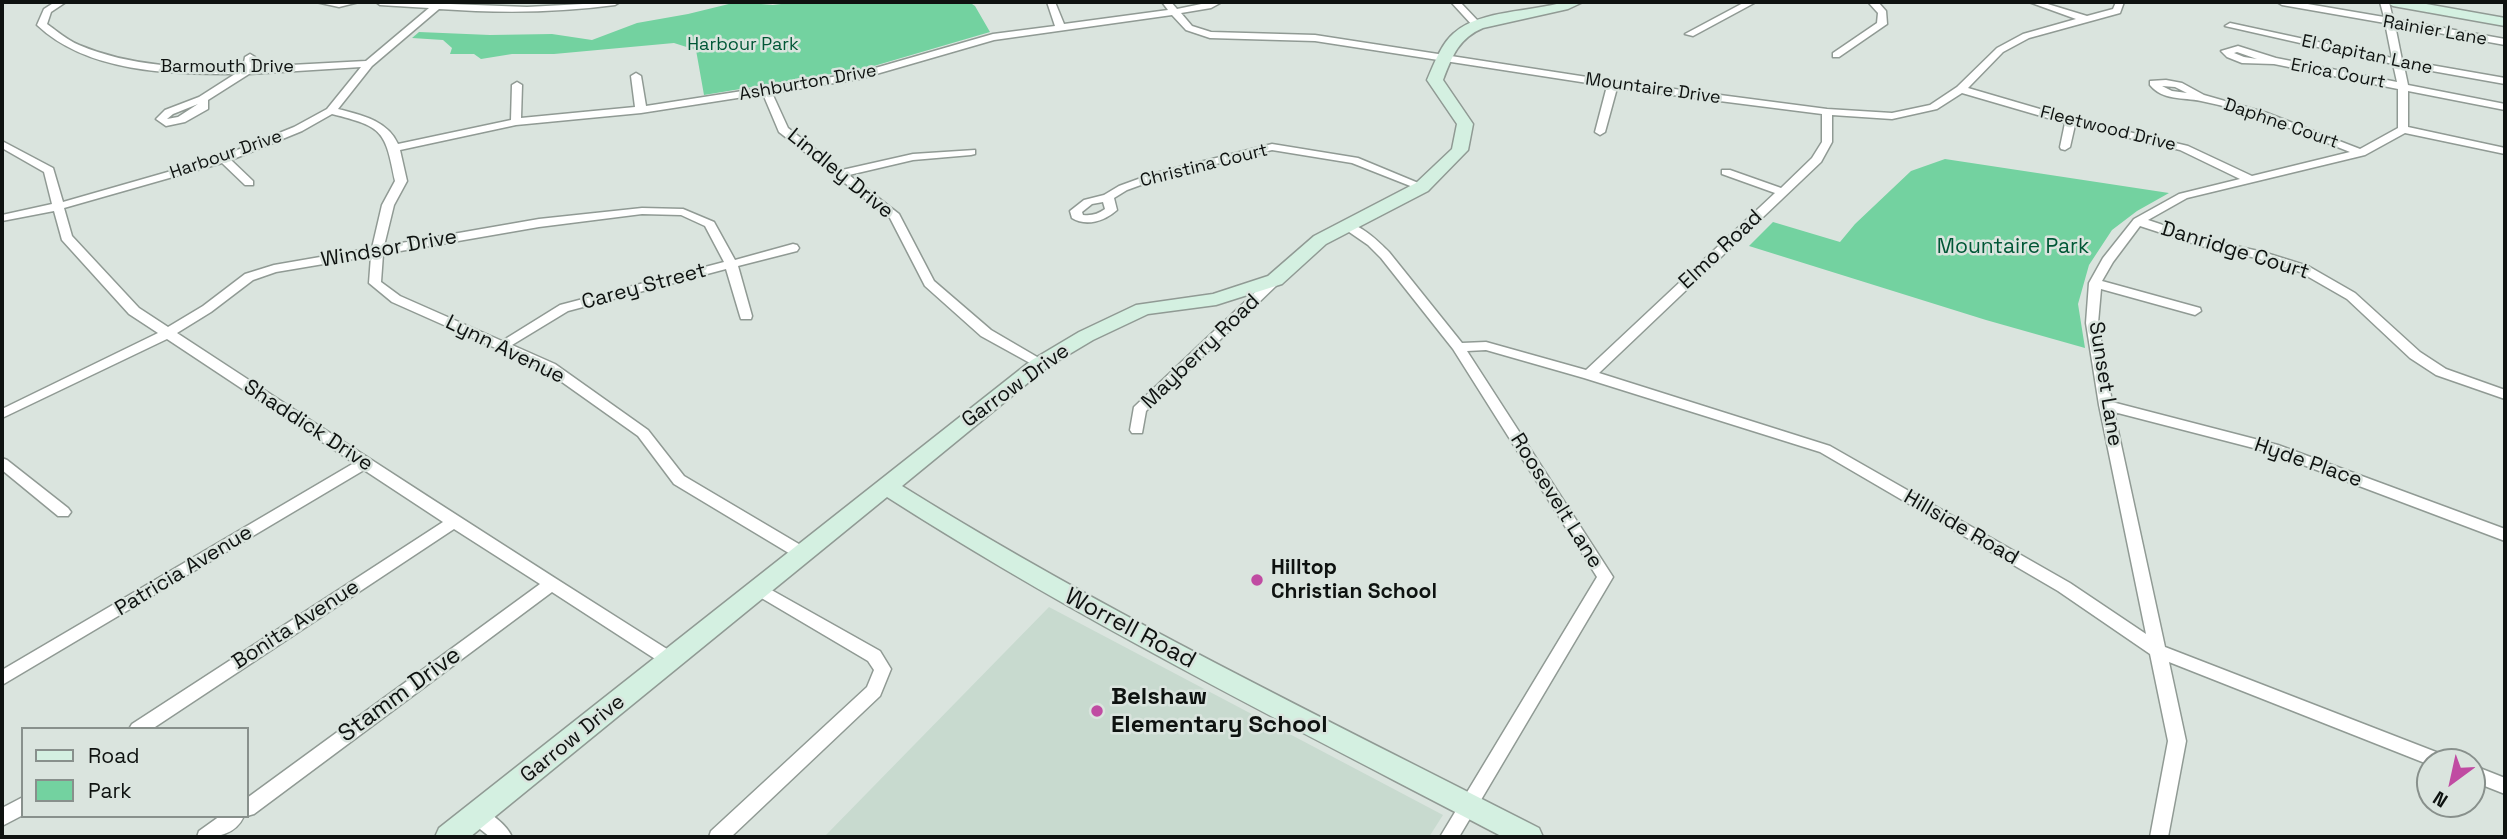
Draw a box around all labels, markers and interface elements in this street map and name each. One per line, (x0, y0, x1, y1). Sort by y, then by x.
street label: Rainier Lane (2381, 11, 2489, 51)
street label: El Capitan Lane (2300, 31, 2434, 79)
park label: Harbour Park (687, 34, 799, 56)
street label: Erica Court (2289, 54, 2387, 94)
street label: Barmouth Drive (160, 56, 294, 78)
street label: Ashburton Drive (738, 60, 878, 106)
street label: Mountaire Drive (1584, 69, 1722, 109)
street label: Daphne Court (2221, 94, 2341, 154)
street label: Fleetwood Drive (2038, 102, 2178, 156)
street label: Lindley Drive (782, 124, 898, 224)
street label: Harbour Drive (167, 126, 285, 184)
street label: Christina Court (1138, 140, 1270, 192)
street label: Elmo Road (1674, 205, 1768, 295)
street label: Danridge Court (2158, 216, 2312, 286)
street label: Windsor Drive (319, 225, 459, 273)
park label: Mountaire Park (1937, 234, 2089, 260)
street label: Carey Street (579, 258, 709, 316)
street label: Mayberry Road (1137, 289, 1265, 415)
street label: Lynn Avenue (441, 310, 569, 390)
street label: Sunset Lane (2083, 320, 2127, 448)
street label: Garrow Drive (957, 339, 1075, 433)
street label: Shaddick Drive (239, 375, 377, 477)
street label: Roosevelt Lane (1504, 429, 1608, 573)
street label: Hyde Place (2251, 433, 2365, 493)
street label: Hillside Road (1899, 485, 2023, 571)
street label: Patricia Avenue (111, 520, 257, 622)
place label: Hilltop Christian School (1271, 555, 1437, 605)
marker: Hilltop Christian School (1249, 572, 1265, 588)
street label: Bonita Avenue (228, 575, 364, 675)
street label: Worrell Road (1060, 582, 1200, 676)
street label: Stamm Drive (333, 641, 467, 749)
place label: Belshaw Elementary School (1111, 683, 1328, 739)
street label: Garrow Drive (516, 689, 630, 789)
marker: Belshaw Elementary School (1089, 703, 1105, 719)
legend (21, 727, 248, 818)
text: Road (88, 742, 140, 769)
north arrow (2416, 748, 2486, 818)
text: Park (88, 777, 132, 804)
text: N (2428, 785, 2453, 813)

